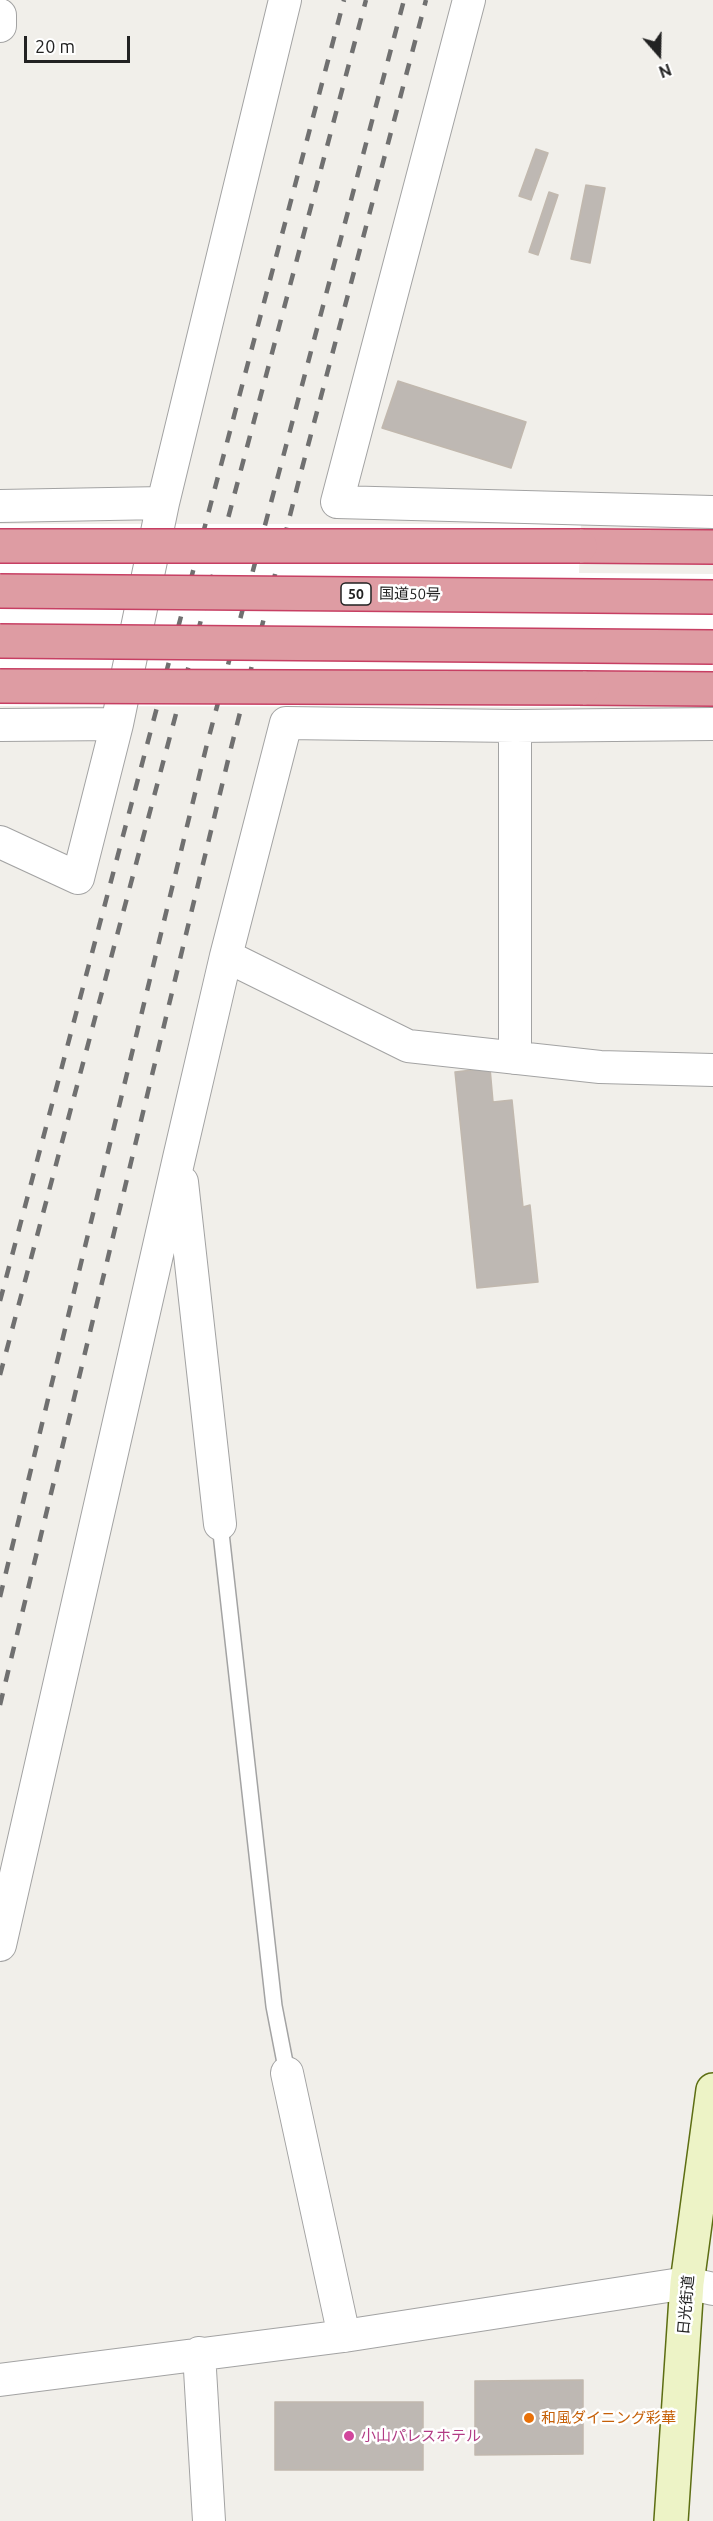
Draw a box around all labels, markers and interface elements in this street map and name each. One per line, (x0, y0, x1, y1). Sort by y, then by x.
scale bar (27, 24, 134, 62)
north arrow (629, 24, 689, 84)
text: 20 m (35, 36, 75, 56)
text: N (656, 60, 674, 81)
road number: 50 (341, 583, 371, 605)
street label: 国道50号 (379, 584, 441, 604)
street label: 日光街道 (674, 2274, 698, 2336)
place label: 和風ダイニング彩華 (541, 2409, 676, 2427)
marker: 和風ダイニング彩華 (522, 2411, 536, 2425)
place label: 小山パレスホテル (361, 2427, 481, 2445)
marker: 小山パレスホテル (342, 2429, 356, 2443)

